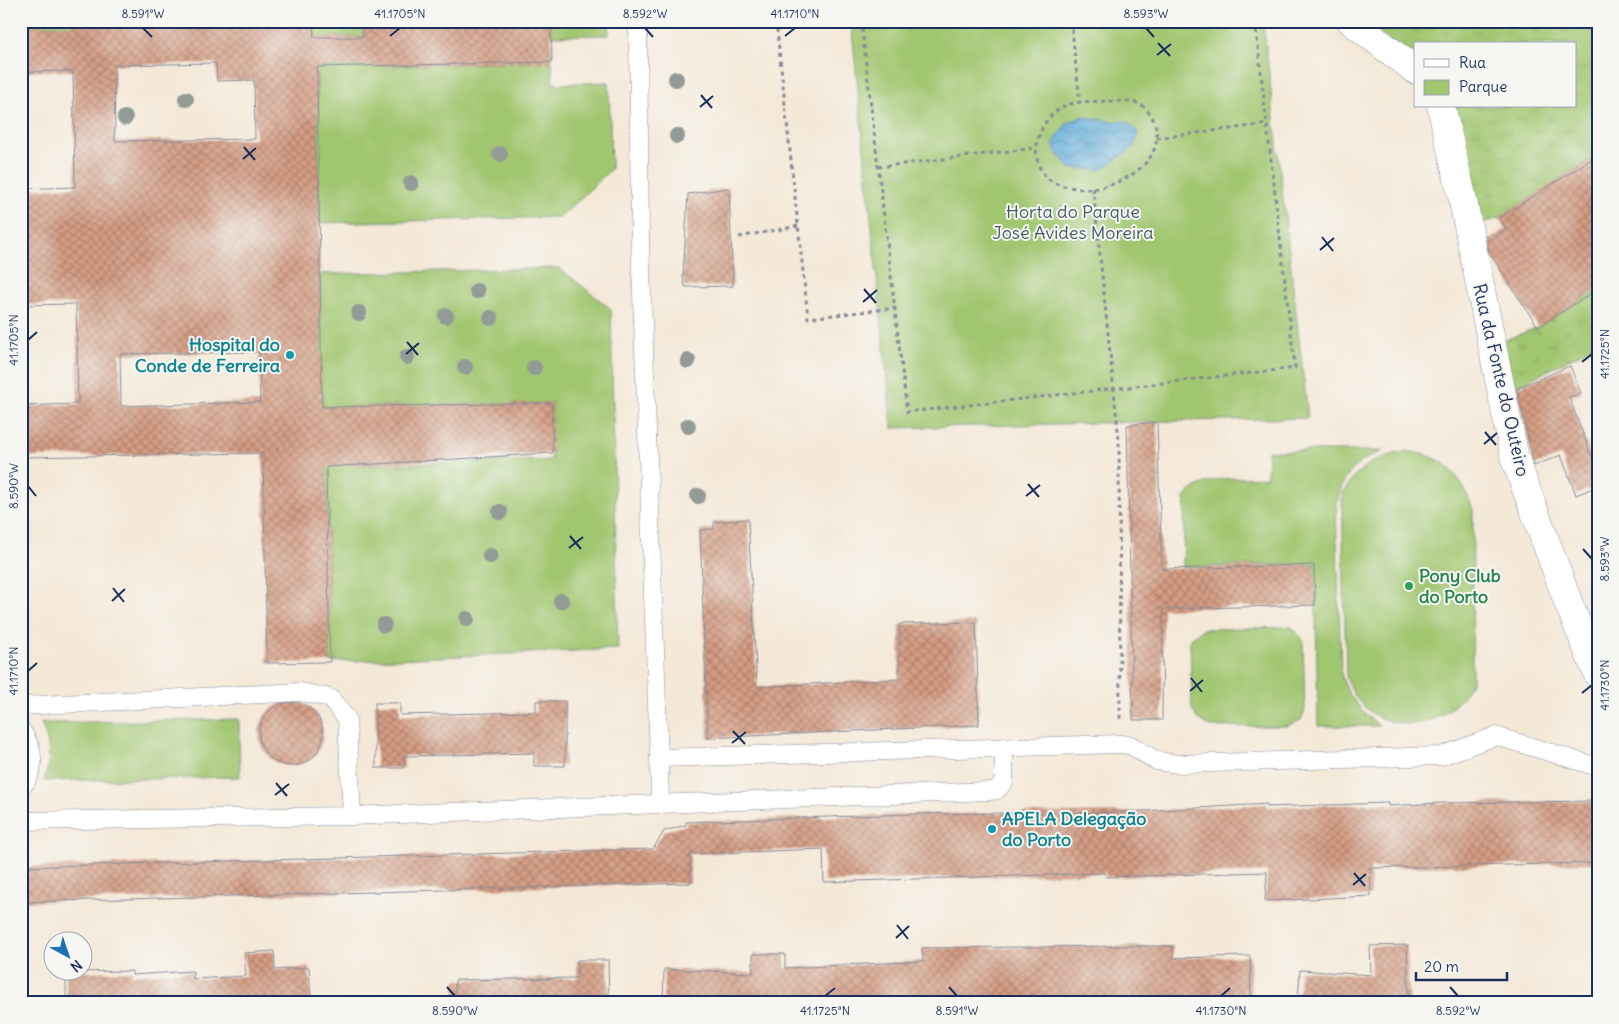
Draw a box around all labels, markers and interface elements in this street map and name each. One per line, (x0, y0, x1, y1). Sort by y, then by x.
text: 8.591°W (122, 6, 165, 21)
text: 41.1705°N (374, 6, 426, 21)
text: 8.592°W (623, 6, 667, 21)
text: 41.1710°N (770, 6, 820, 21)
text: 8.593°W (1124, 6, 1169, 21)
legend (1414, 42, 1576, 108)
text: Rua (1459, 53, 1486, 72)
text: Parque (1459, 77, 1507, 96)
park label: Horta do Parque José Avides Moreira (993, 200, 1153, 244)
street label: Rua da Fonte do Outeiro (1468, 281, 1535, 479)
text: 41.1705°N (6, 314, 21, 366)
text: 41.1725°N (1597, 329, 1612, 379)
place label: Hospital do Conde de Ferreira (135, 333, 280, 377)
marker: Hospital do Conde de Ferreira (284, 349, 296, 361)
text: 8.590°W (6, 463, 21, 509)
text: 8.593°W (1597, 536, 1612, 581)
place label: Pony Club do Porto (1419, 564, 1501, 608)
marker: Pony Club do Porto (1403, 580, 1415, 592)
text: 41.1710°N (6, 646, 21, 696)
text: 41.1730°N (1597, 659, 1612, 711)
place label: APELA Delegação do Porto (1002, 807, 1146, 851)
marker: APELA Delegação do Porto (986, 823, 998, 835)
north arrow (42, 932, 92, 982)
scale bar (1416, 949, 1508, 981)
text: N (67, 956, 86, 976)
text: 20 m (1424, 957, 1459, 976)
text: 8.590°W (432, 1003, 478, 1018)
text: 41.1725°N (800, 1003, 850, 1018)
text: 8.591°W (936, 1003, 979, 1018)
text: 41.1730°N (1195, 1003, 1247, 1018)
text: 8.592°W (1436, 1003, 1480, 1018)

